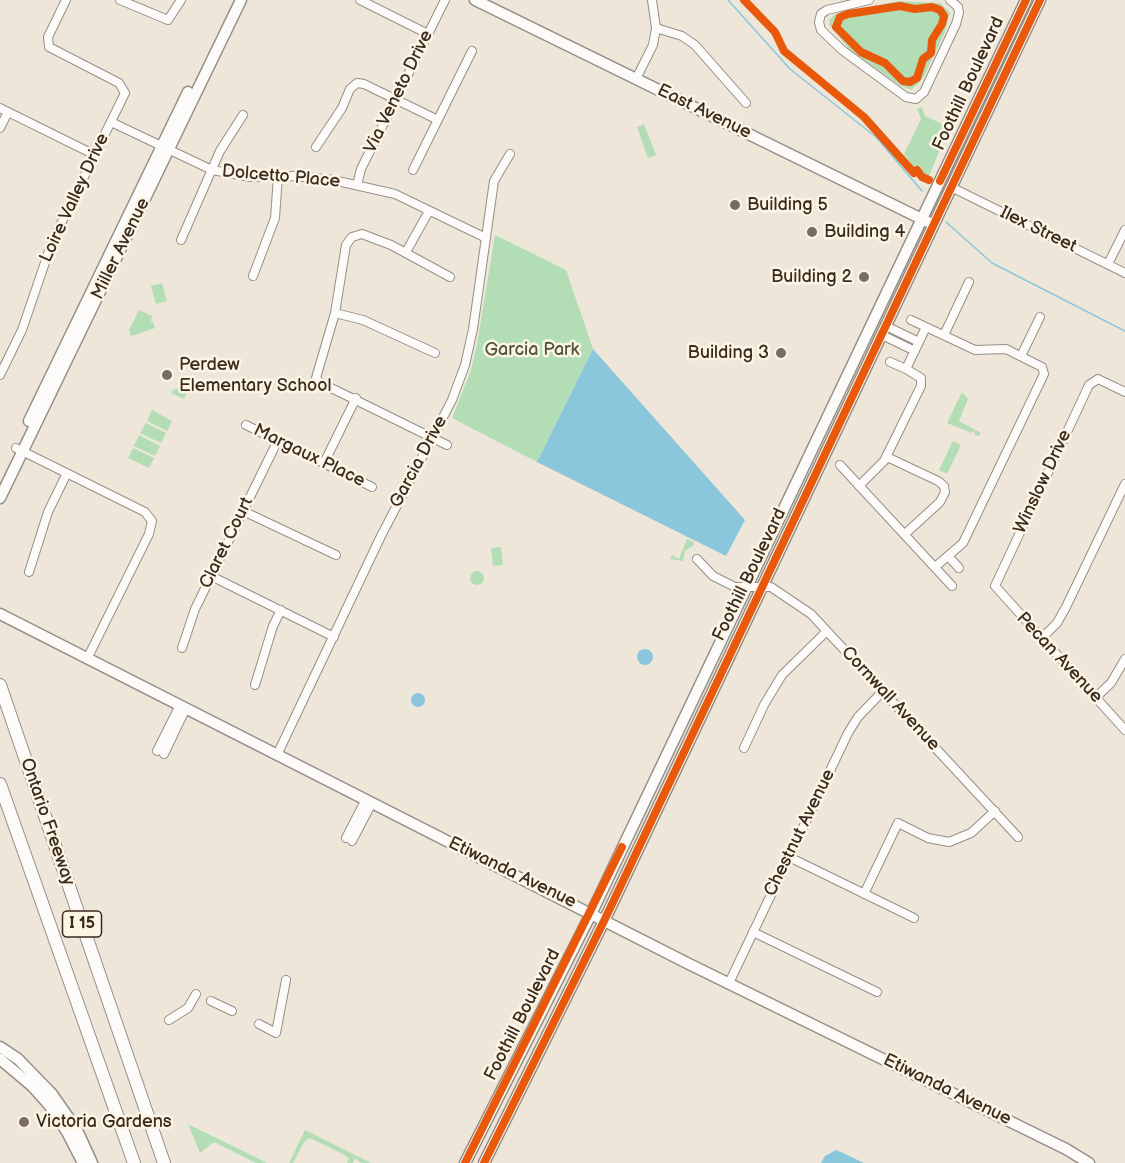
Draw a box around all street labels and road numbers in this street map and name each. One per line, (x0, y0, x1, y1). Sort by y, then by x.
street label: Foothill Boulevard (929, 14, 1009, 154)
street label: Via Veneto Drive (360, 27, 438, 157)
street label: East Avenue (654, 80, 754, 144)
street label: Loire Valley Drive (36, 130, 114, 266)
street label: Dolcetto Place (221, 161, 341, 193)
street label: Miller Avenue (87, 195, 155, 303)
street label: Ilex Street (996, 202, 1080, 258)
street label: Garcia Drive (386, 412, 452, 512)
street label: Margaux Place (250, 420, 368, 492)
street label: Winslow Drive (1010, 427, 1076, 537)
street label: Claret Court (196, 494, 258, 592)
street label: Foothill Boulevard (709, 505, 791, 645)
street label: Pecan Avenue (1011, 608, 1107, 708)
street label: Cornwall Avenue (836, 642, 944, 756)
street label: Ontario Freeway (15, 755, 79, 889)
street label: Chestnut Avenue (760, 766, 840, 900)
street label: Etiwanda Avenue (445, 833, 579, 913)
road number: I 15 (62, 911, 101, 937)
street label: Foothill Boulevard (480, 946, 566, 1084)
street label: Etiwanda Avenue (880, 1050, 1014, 1130)

